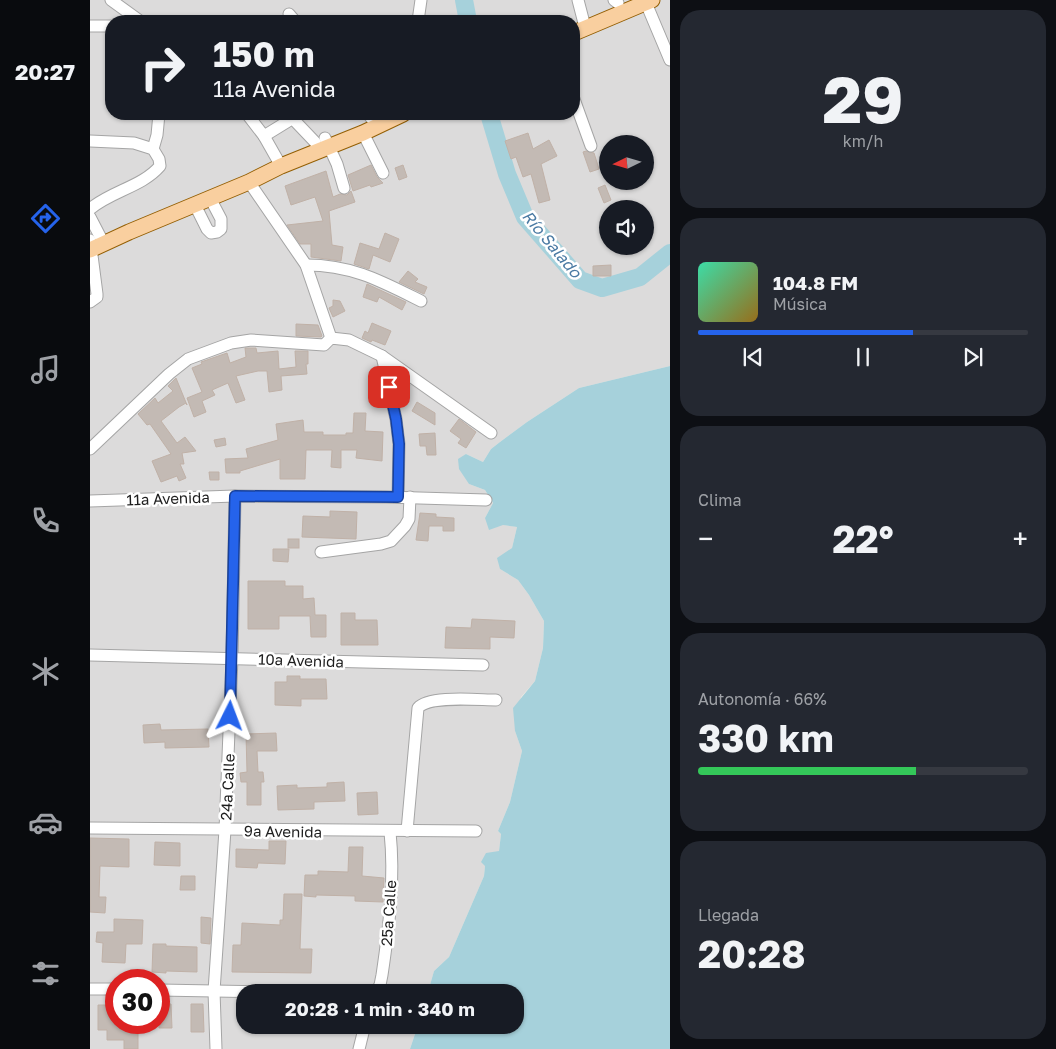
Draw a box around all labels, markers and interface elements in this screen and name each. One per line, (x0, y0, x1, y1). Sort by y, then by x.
text: 150 m (213, 33, 315, 75)
icon: right (130, 35, 195, 100)
text: 20:27 (15, 58, 75, 85)
text: 29 (823, 59, 903, 137)
text: 11a Avenida (213, 75, 336, 102)
text: km/h (843, 131, 883, 151)
north arrow (599, 135, 654, 190)
map controls (599, 135, 654, 255)
button: sound (599, 200, 654, 255)
icon: directions (28, 201, 63, 236)
water label: Río Salado (518, 206, 587, 283)
text: 104.8 FM (773, 271, 858, 294)
text: Música (773, 294, 827, 314)
icon: previous (739, 343, 767, 371)
icon: pause (849, 343, 877, 371)
icon: next (959, 343, 987, 371)
icon: music (28, 352, 63, 387)
pin (368, 366, 410, 408)
icon: arrive (375, 373, 403, 401)
street label: 11a Avenida (126, 488, 210, 508)
text: Clima (698, 490, 742, 510)
icon: phone (28, 503, 63, 538)
text: 22° (832, 516, 894, 561)
text: − (698, 522, 713, 555)
text: + (1013, 522, 1028, 555)
street label: 10a Avenida (258, 650, 344, 670)
icon: climate (28, 654, 63, 689)
position arrow (203, 689, 255, 741)
text: Autonomía · 66% (698, 689, 827, 709)
text: 330 km (698, 715, 834, 760)
street label: 24a Calle (216, 753, 238, 821)
icon: car (28, 805, 63, 840)
street label: 9a Avenida (244, 821, 322, 841)
street label: 25a Calle (377, 879, 399, 947)
text: Llegada (698, 905, 759, 925)
text: 20:28 (698, 931, 806, 976)
icon: filters (28, 956, 63, 991)
speed limit sign: 30 (105, 969, 170, 1034)
text: 20:28 · 1 min · 340 m (285, 997, 475, 1020)

